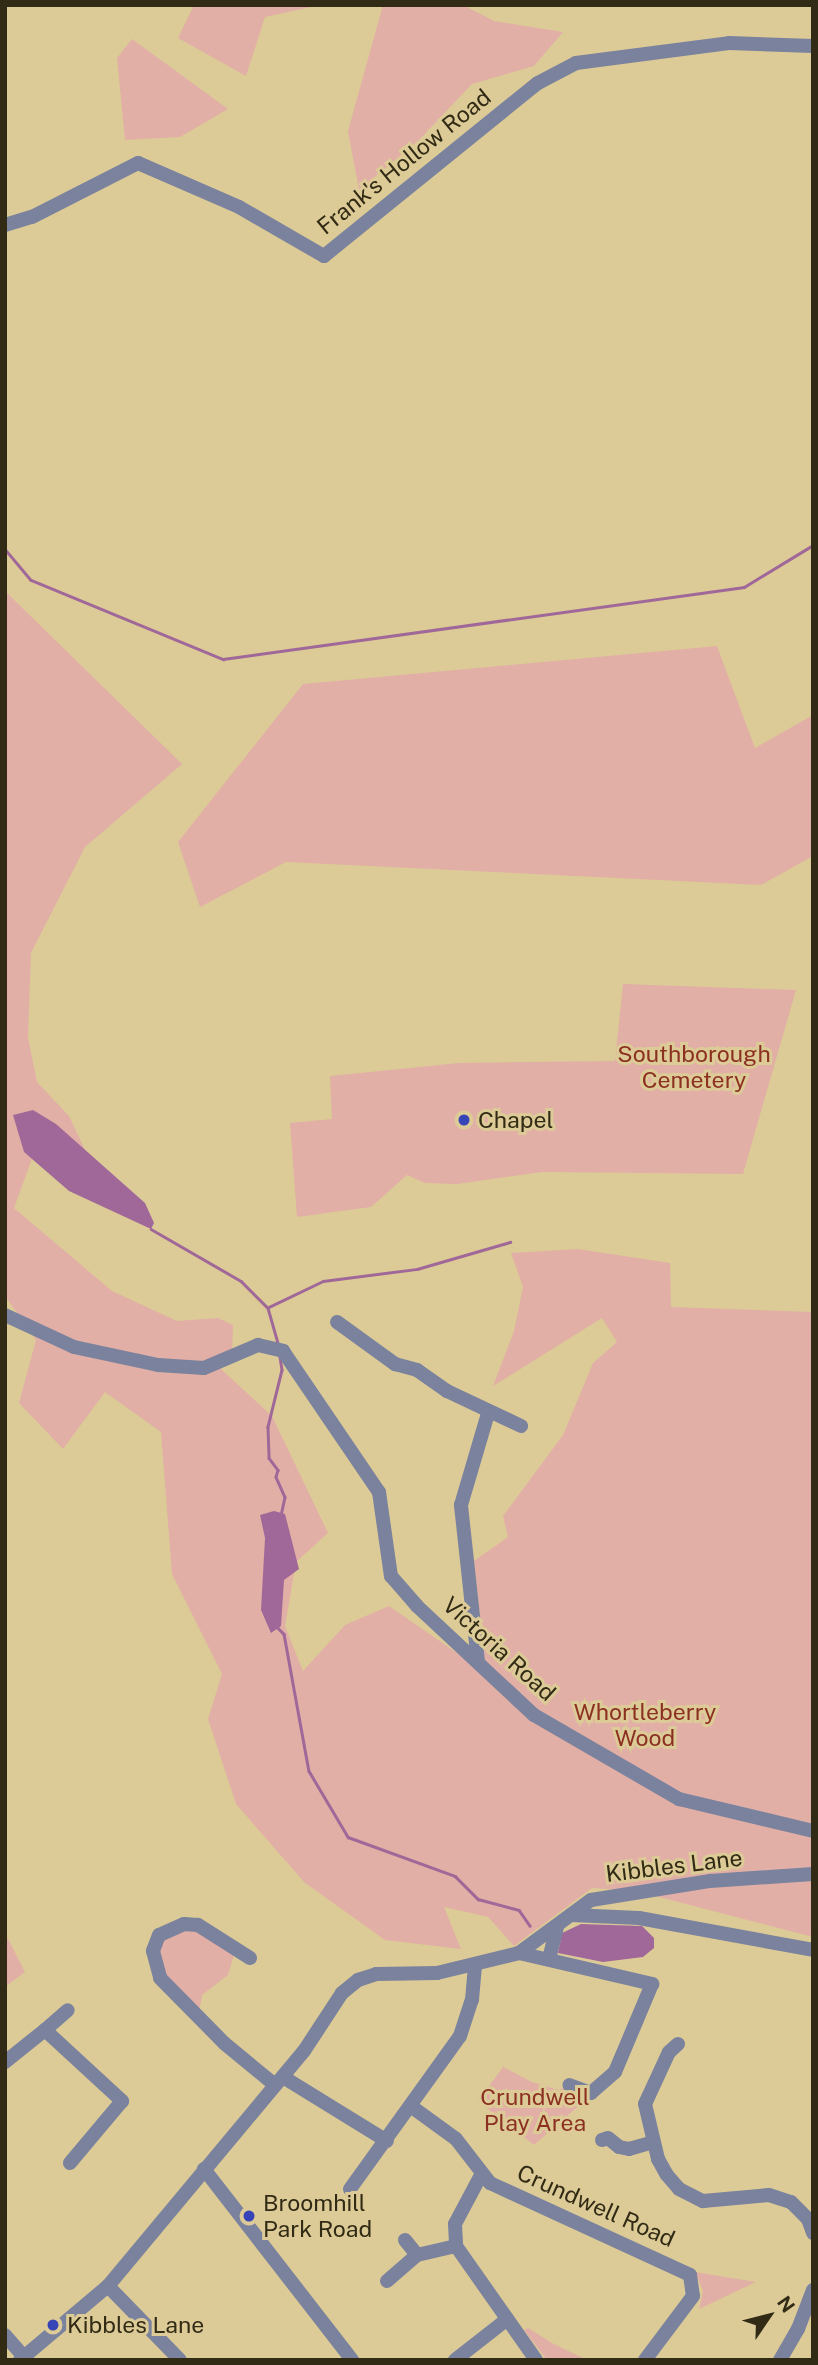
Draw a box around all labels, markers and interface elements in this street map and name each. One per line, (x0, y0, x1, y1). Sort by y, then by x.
street label: Frank's Hollow Road (312, 83, 496, 241)
park label: Southborough Cemetery (617, 1040, 771, 1094)
place label: Chapel (478, 1106, 553, 1134)
marker: Chapel (456, 1112, 472, 1128)
street label: Victoria Road (437, 1591, 561, 1707)
park label: Whortleberry Wood (574, 1698, 716, 1752)
street label: Kibbles Lane (604, 1844, 744, 1888)
park label: Crundwell Play Area (480, 2083, 590, 2137)
street label: Crundwell Road (513, 2159, 679, 2253)
place label: Broomhill Park Road (263, 2189, 372, 2243)
marker: Broomhill Park Road (241, 2208, 257, 2224)
north arrow (734, 2281, 804, 2351)
text: N (773, 2292, 799, 2316)
place label: Kibbles Lane (67, 2311, 204, 2339)
marker: Kibbles Lane (45, 2317, 61, 2333)

